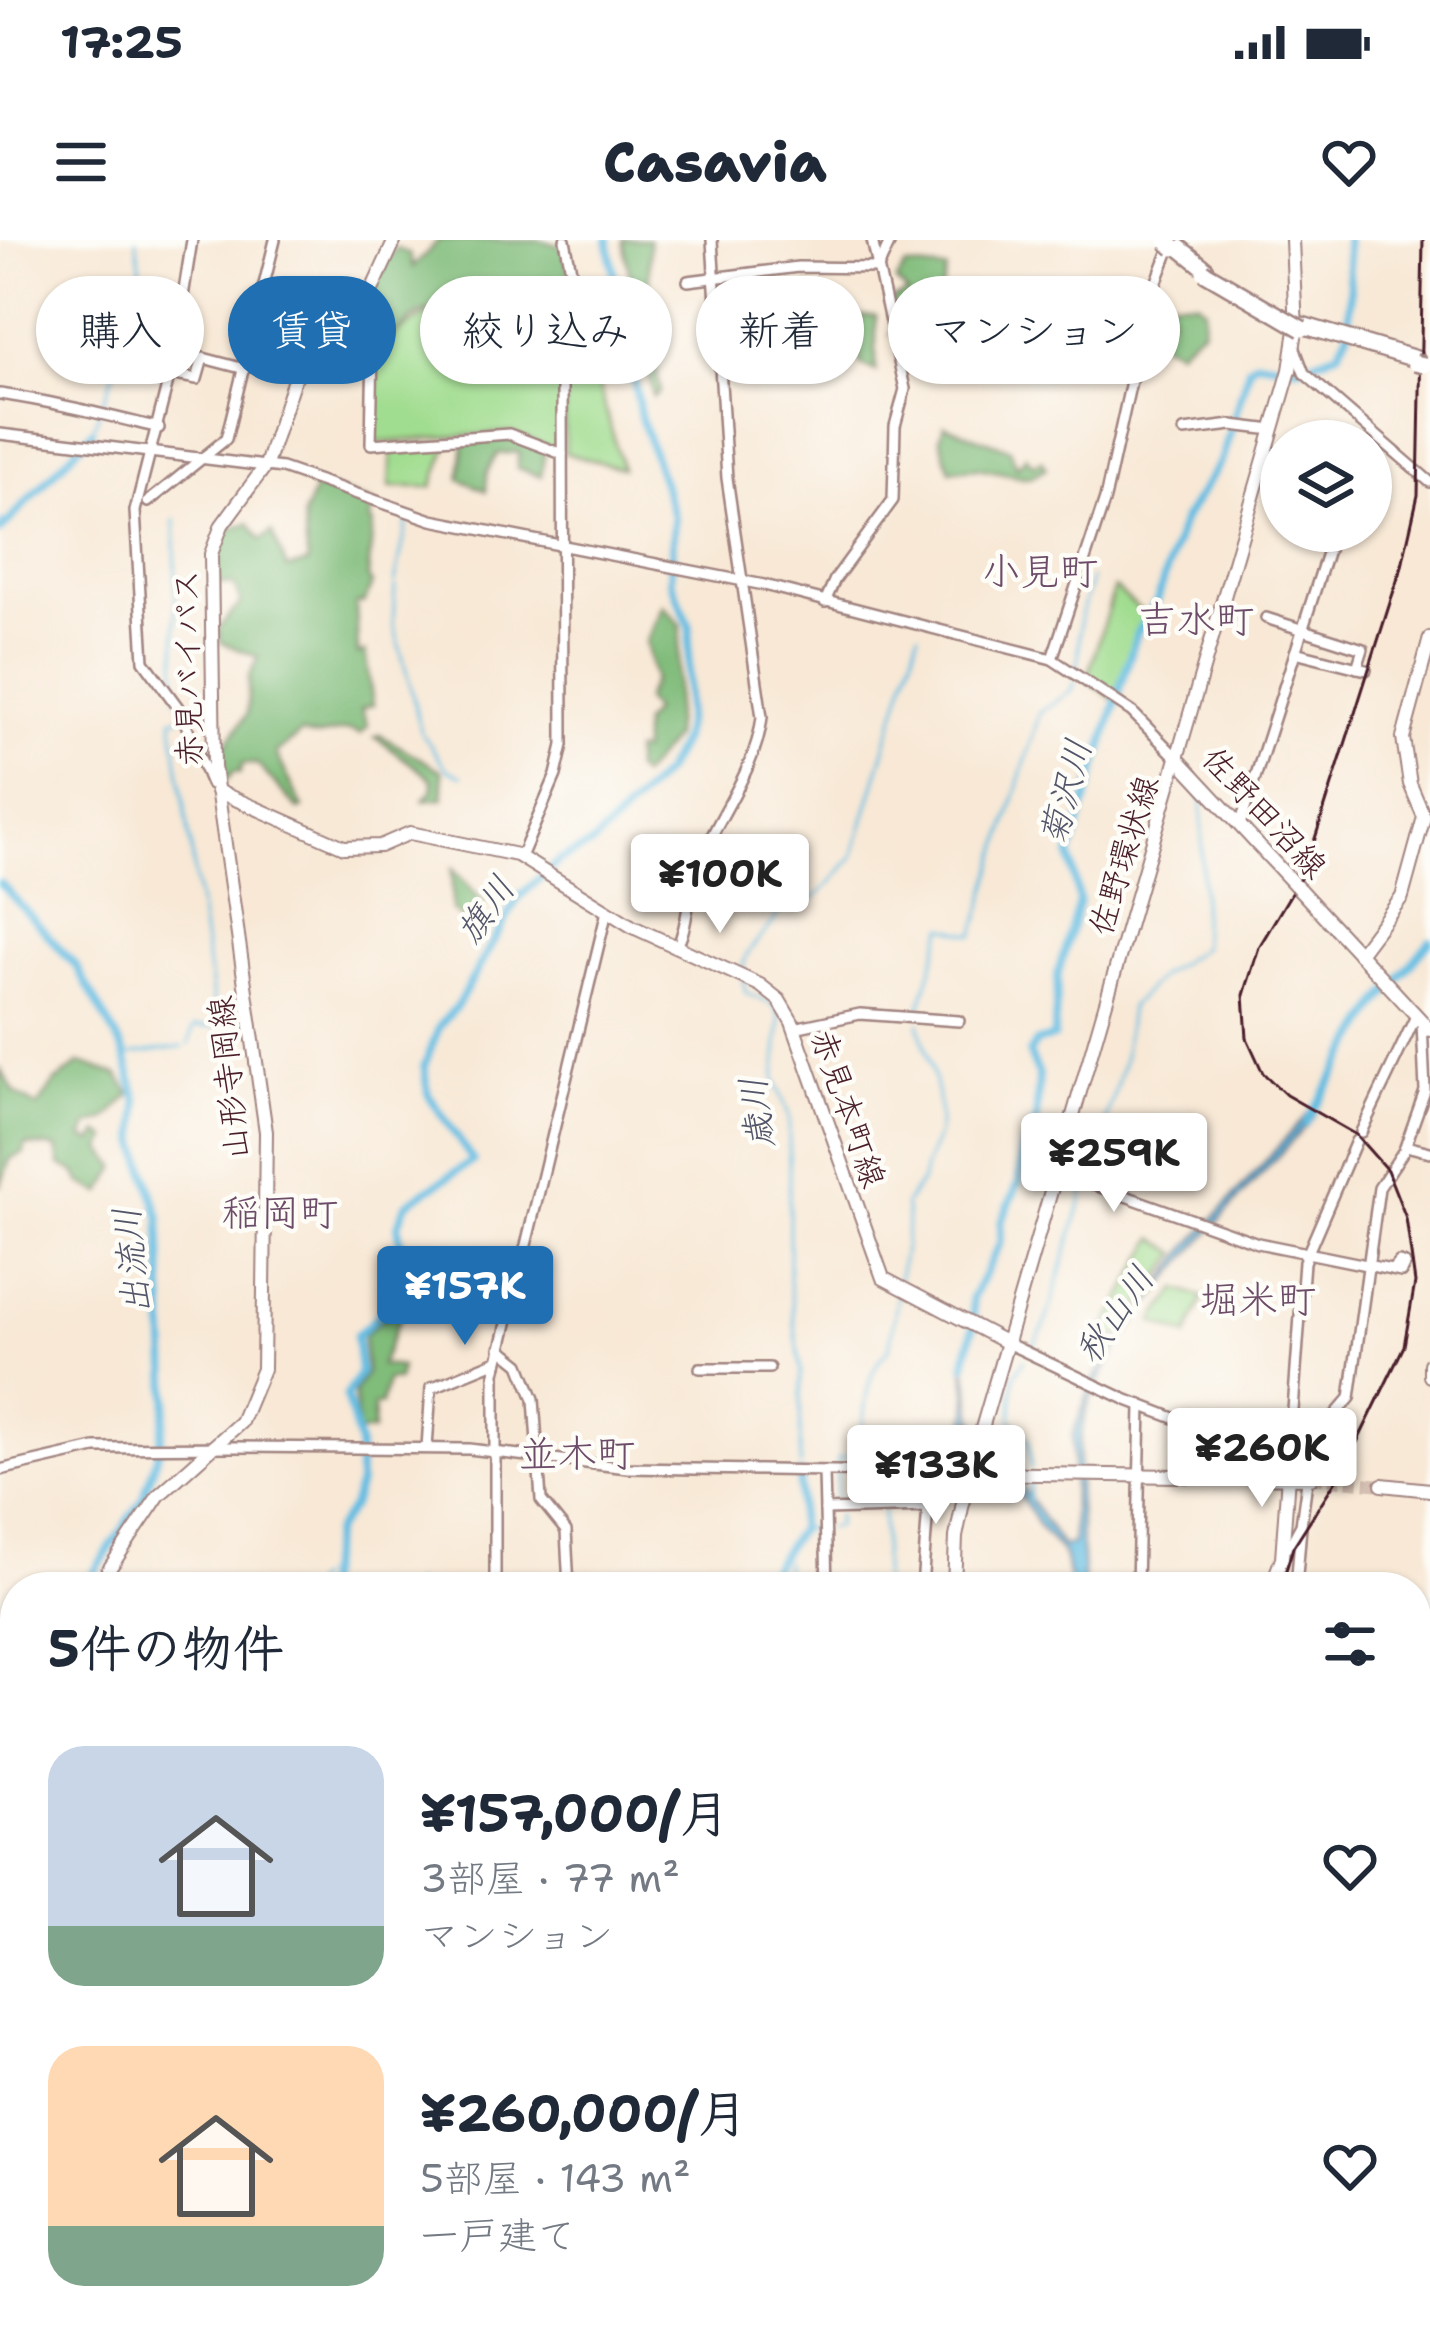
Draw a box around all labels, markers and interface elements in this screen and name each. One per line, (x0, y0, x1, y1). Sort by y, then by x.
text: 17:25 (60, 12, 183, 72)
text: Casavia (603, 126, 827, 198)
icon: menu (48, 129, 114, 195)
icon: heart (1316, 129, 1382, 195)
chip: 購入 (36, 276, 204, 384)
chip: 賃貸 (228, 276, 396, 384)
chip: 絞り込み (420, 276, 672, 384)
chip: 新着 (696, 276, 864, 384)
chip: マンション (888, 276, 1180, 384)
map controls (1260, 420, 1392, 552)
button: layers (1260, 420, 1392, 552)
district label: 小見町 (981, 545, 1099, 597)
street label: 赤見バイパス (163, 569, 212, 767)
district label: 吉水町 (1137, 593, 1255, 645)
water label: 菊沢川 (1028, 734, 1103, 851)
street label: 佐野田沼線 (1192, 737, 1337, 888)
street label: 佐野環状線 (1078, 770, 1169, 941)
pin: ¥100K (636, 834, 804, 936)
text: ¥100K (658, 847, 782, 899)
water label: 旗川 (445, 866, 526, 953)
street label: 山形寺岡線 (197, 994, 259, 1162)
street label: 赤見本町線 (800, 1023, 897, 1193)
water label: 歳川 (728, 1074, 785, 1152)
pin: ¥259K (1030, 1113, 1198, 1215)
text: ¥259K (1048, 1126, 1180, 1178)
district label: 稲岡町 (221, 1186, 339, 1238)
water label: 出流川 (101, 1205, 162, 1317)
pin: ¥157K (381, 1246, 549, 1348)
water label: 秋山川 (1063, 1256, 1165, 1373)
text: ¥157K (404, 1259, 526, 1311)
district label: 堀米町 (1199, 1273, 1317, 1325)
pin: ¥260K (1178, 1408, 1346, 1510)
text: ¥260K (1195, 1421, 1329, 1473)
pin: ¥133K (852, 1425, 1020, 1527)
district label: 並木町 (518, 1427, 636, 1479)
text: ¥133K (874, 1438, 998, 1490)
icon: filters (1317, 1611, 1383, 1677)
text: 5件の物件 (48, 1614, 284, 1682)
text: ¥157,000/月 (420, 1779, 730, 1847)
icon: home (144, 1794, 288, 1938)
icon: heart (1317, 1833, 1383, 1899)
text: 3部屋 · 77 m² (420, 1852, 680, 1904)
text: マンション (420, 1909, 613, 1961)
text: ¥260,000/月 (420, 2079, 748, 2147)
icon: home (144, 2094, 288, 2238)
icon: heart (1317, 2133, 1383, 2199)
text: 5部屋 · 143 m² (420, 2152, 691, 2204)
text: 一戸建て (420, 2209, 576, 2261)

